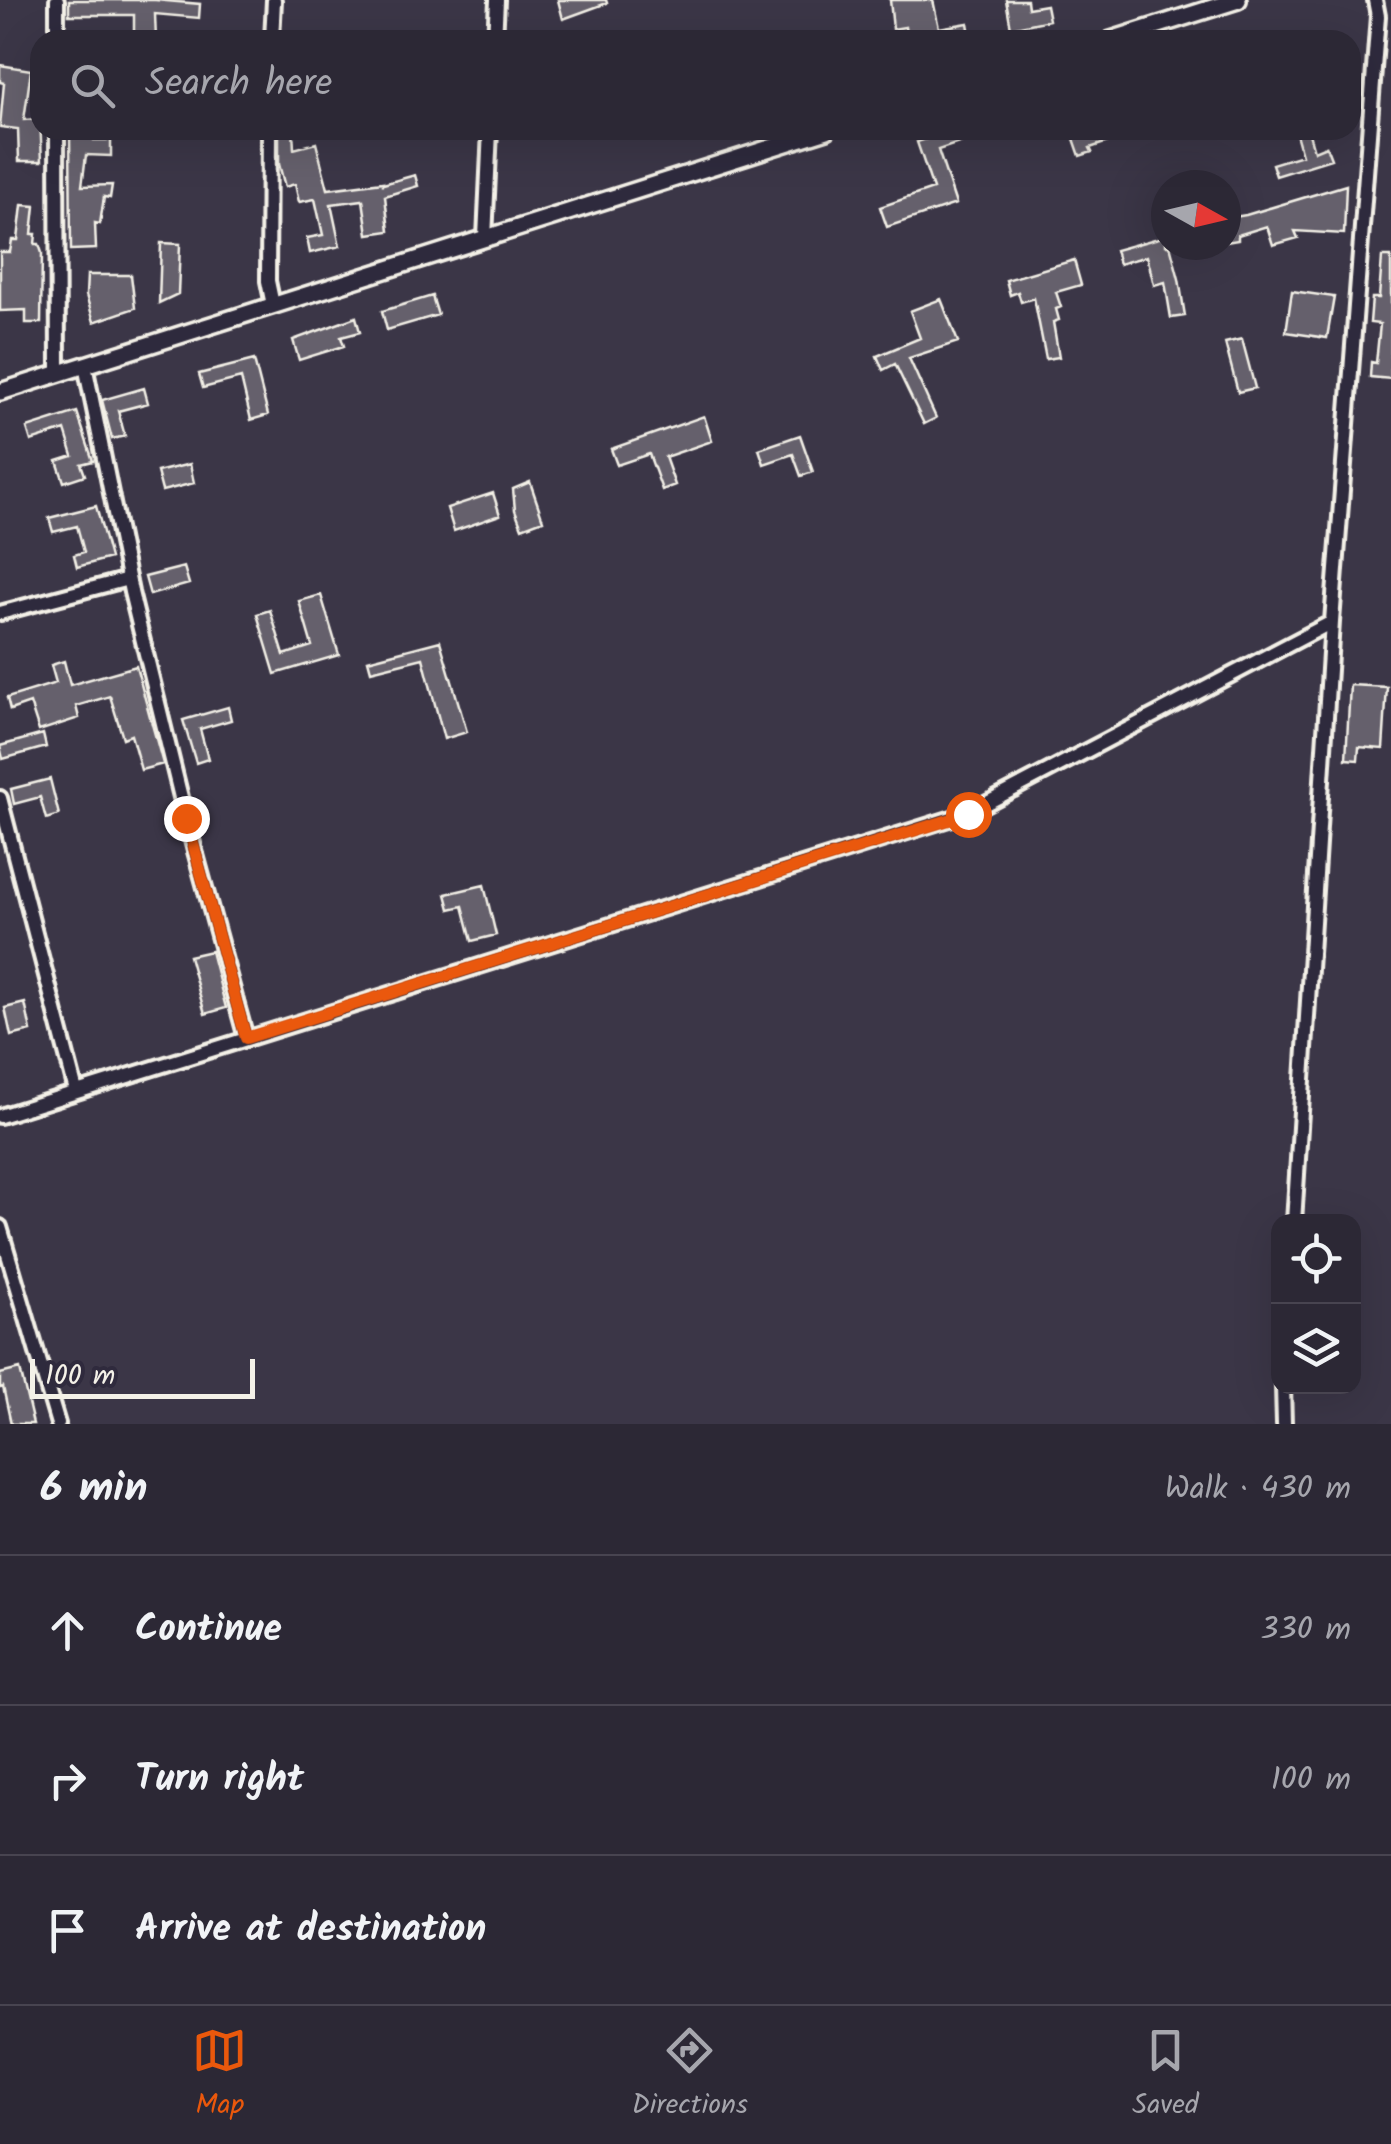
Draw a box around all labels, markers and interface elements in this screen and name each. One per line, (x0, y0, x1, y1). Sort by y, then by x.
search box (30, 30, 1361, 140)
text: Search here (145, 55, 332, 115)
icon: search (65, 58, 120, 113)
north arrow (1151, 170, 1241, 260)
route start (946, 792, 992, 838)
route end (164, 796, 210, 842)
map controls (1271, 1214, 1361, 1394)
button: locate (1271, 1214, 1361, 1304)
button: layers (1271, 1304, 1361, 1394)
scale bar (30, 1354, 255, 1398)
text: 100 m (45, 1354, 115, 1399)
text: 6 min (40, 1456, 148, 1523)
text: Walk · 430 m (1165, 1464, 1351, 1515)
text: Continue (135, 1600, 282, 1660)
icon: ahead (40, 1603, 95, 1658)
text: 330 m (1260, 1605, 1351, 1656)
text: Turn right (135, 1750, 304, 1810)
icon: right (40, 1753, 95, 1808)
text: 100 m (1271, 1755, 1351, 1806)
text: Arrive at destination (135, 1900, 486, 1960)
icon: arrive (40, 1903, 95, 1958)
tab: Map (192, 2023, 247, 2128)
tab: Directions (632, 2023, 748, 2128)
tab: Saved (1132, 2023, 1199, 2128)

